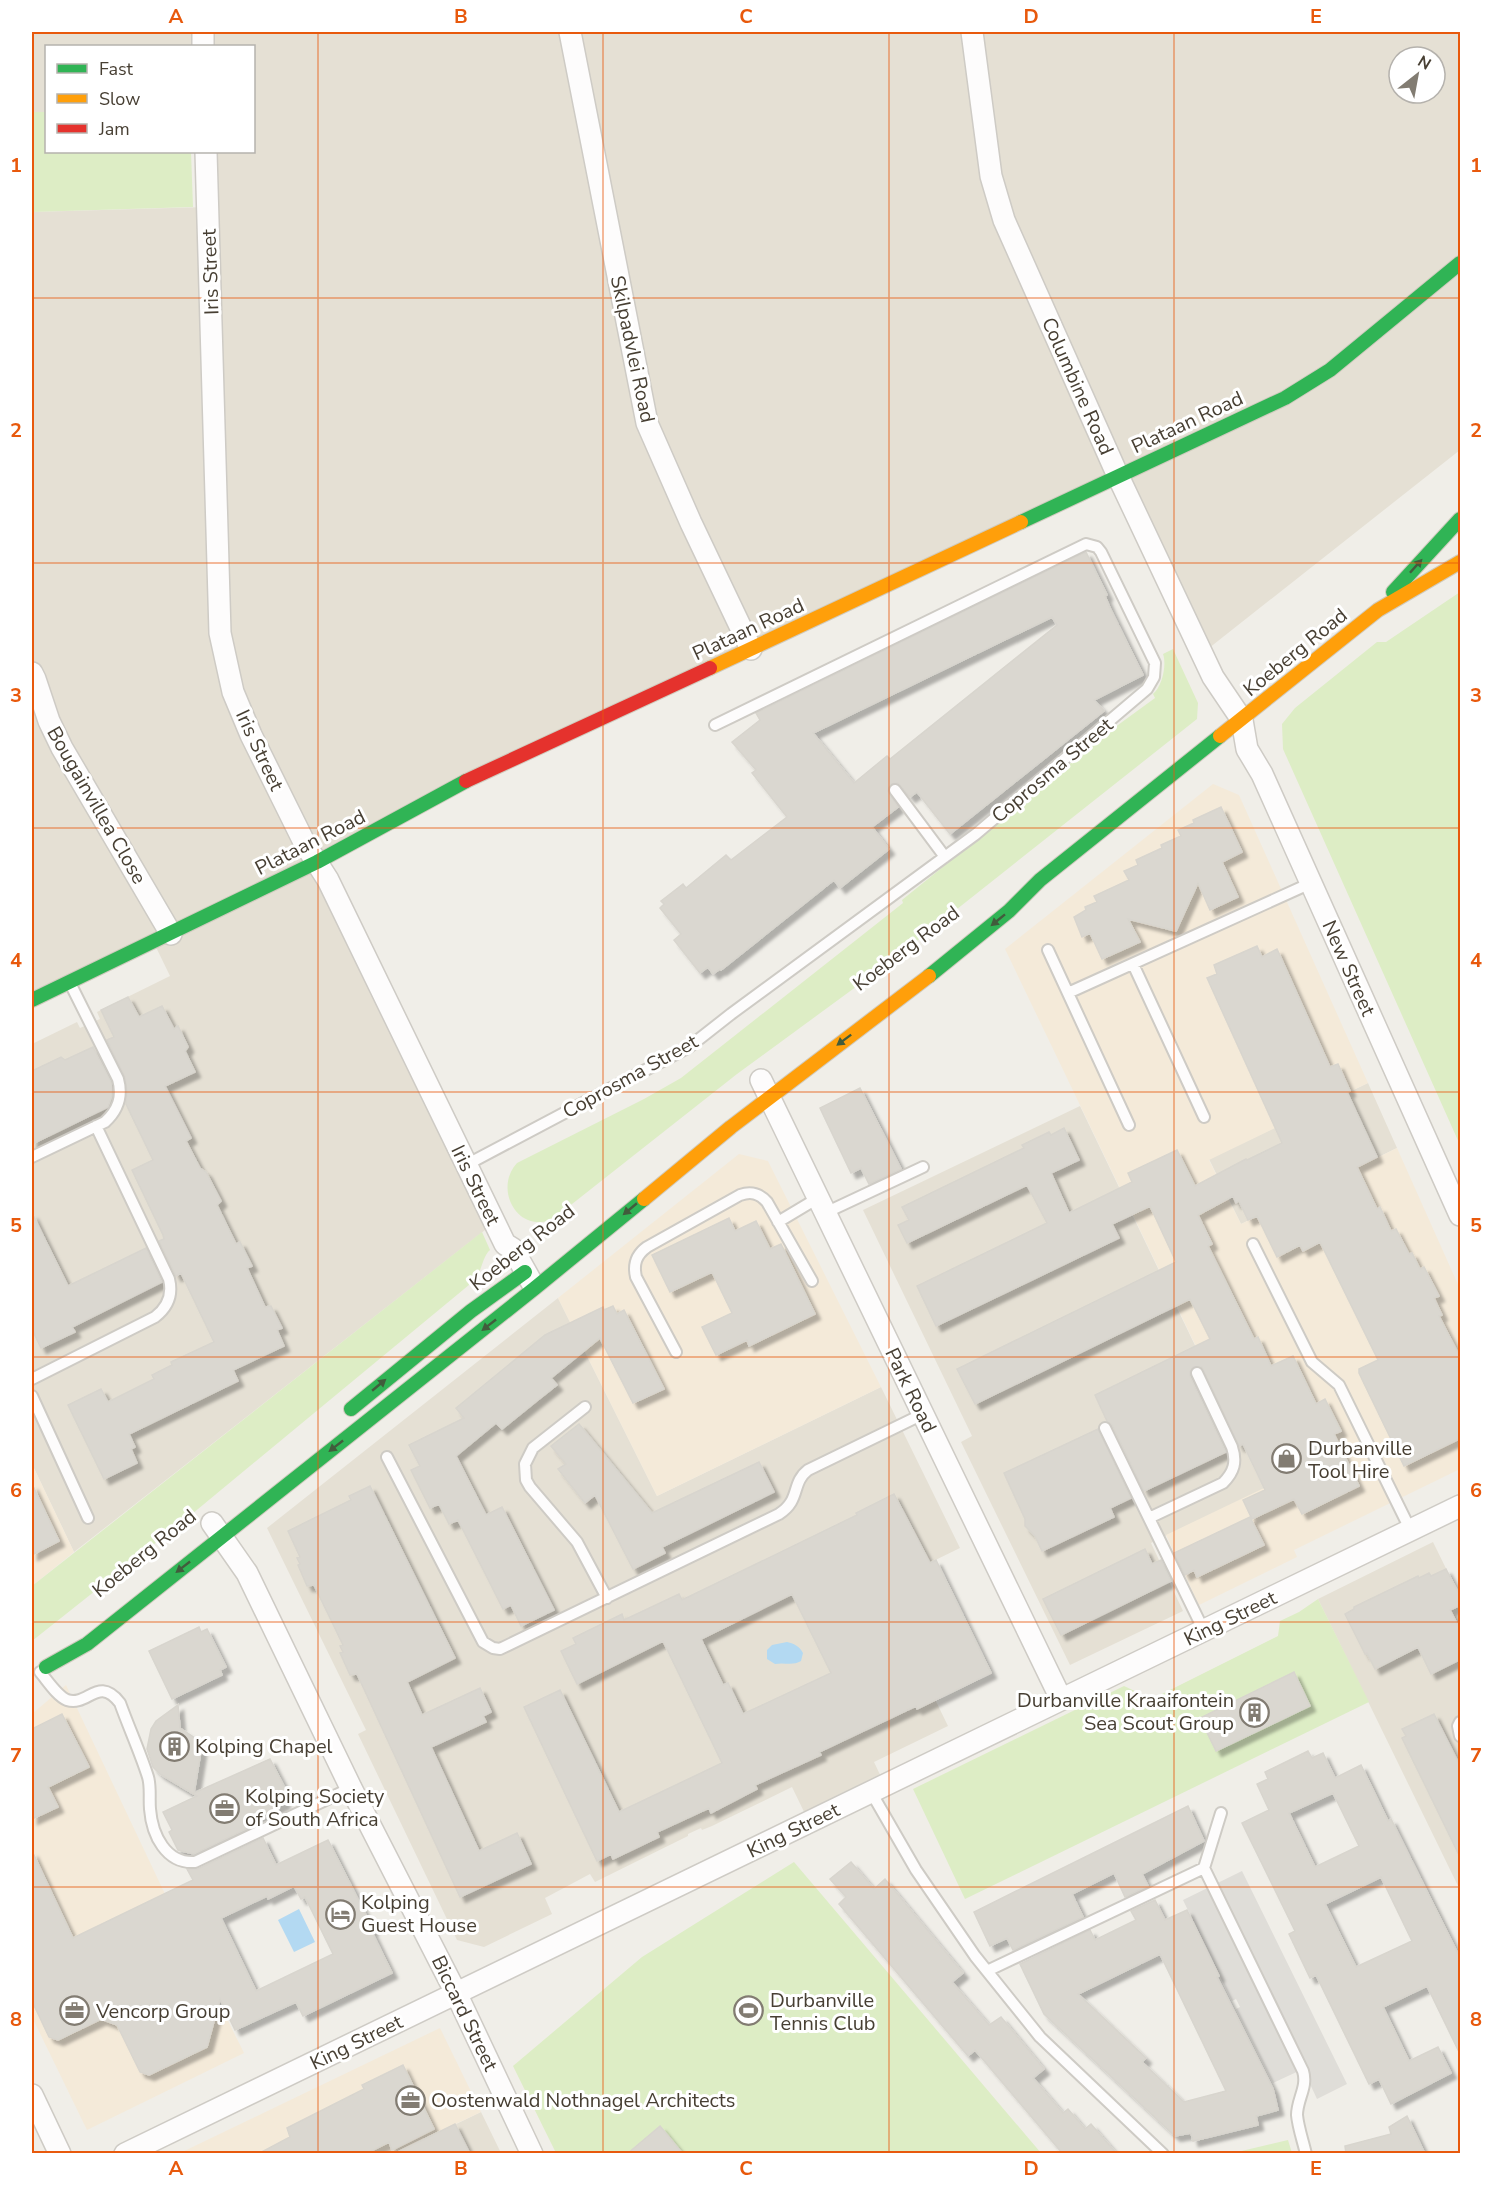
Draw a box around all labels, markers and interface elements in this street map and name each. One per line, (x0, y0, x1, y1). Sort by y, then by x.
text: A (169, 3, 184, 30)
text: B (454, 3, 468, 30)
text: C (739, 3, 753, 30)
text: D (1023, 3, 1039, 30)
text: E (1310, 3, 1322, 30)
legend (45, 45, 255, 153)
north arrow (1387, 45, 1447, 105)
text: N (1413, 50, 1435, 76)
text: Fast (99, 57, 134, 81)
text: Slow (99, 87, 140, 111)
text: Jam (98, 117, 130, 141)
text: 1 (10, 152, 22, 179)
text: 1 (1470, 152, 1482, 179)
street label: Iris Street (195, 227, 225, 316)
street label: Skilpadvlei Road (604, 273, 661, 425)
street label: Columbine Road (1035, 313, 1120, 459)
street label: Plataan Road (1127, 385, 1247, 460)
text: 2 (10, 417, 22, 444)
text: 2 (1470, 417, 1482, 444)
one-way arrow (1409, 559, 1423, 574)
street label: Plataan Road (688, 592, 808, 667)
street label: Koeberg Road (1238, 602, 1353, 703)
text: 3 (10, 682, 22, 709)
text: 3 (1470, 682, 1482, 709)
street label: Iris Street (229, 705, 290, 796)
street label: Coprosma Street (986, 711, 1119, 829)
street label: Bougainvillea Close (40, 722, 153, 889)
street label: Plataan Road (250, 803, 370, 882)
street label: Koeberg Road (848, 899, 965, 997)
one-way arrow (990, 914, 1006, 927)
street label: New Street (1315, 916, 1382, 1021)
text: 4 (10, 947, 22, 974)
text: 4 (1470, 947, 1482, 974)
street label: Coprosma Street (558, 1028, 704, 1125)
one-way arrow (836, 1034, 852, 1046)
street label: Iris Street (445, 1141, 507, 1231)
street label: Koeberg Road (464, 1198, 581, 1297)
one-way arrow (623, 1202, 638, 1215)
text: 5 (10, 1212, 22, 1239)
text: 5 (1470, 1212, 1482, 1239)
one-way arrow (481, 1318, 497, 1331)
street label: Park Road (878, 1343, 943, 1437)
one-way arrow (371, 1379, 387, 1392)
place label: Durbanville Tool Hire (1308, 1435, 1412, 1485)
one-way arrow (329, 1440, 344, 1452)
shop icon: Durbanville Tool Hire (1271, 1443, 1303, 1475)
text: 6 (10, 1477, 22, 1504)
text: 6 (1470, 1477, 1482, 1504)
street label: Koeberg Road (87, 1503, 202, 1604)
one-way arrow (176, 1560, 191, 1572)
street label: King Street (1179, 1584, 1282, 1652)
place label: Durbanville Kraaifontein Sea Scout Group (1017, 1687, 1234, 1737)
building icon: Durbanville Kraaifontein Sea Scout Group (1239, 1696, 1271, 1728)
building icon: Kolping Chapel (158, 1730, 190, 1762)
place label: Kolping Chapel (195, 1733, 333, 1760)
text: 7 (10, 1742, 22, 1769)
text: 7 (1470, 1742, 1482, 1769)
place label: Kolping Society of South Africa (245, 1783, 385, 1833)
office icon: Kolping Society of South Africa (208, 1792, 240, 1824)
street label: King Street (742, 1796, 845, 1864)
place label: Kolping Guest House (361, 1889, 477, 1939)
hotel icon: Kolping Guest House (324, 1898, 356, 1930)
street label: Biccard Street (425, 1951, 505, 2076)
place label: Durbanville Tennis Club (770, 1987, 876, 2037)
office icon: Vencorp Group (59, 1995, 91, 2027)
sports icon: Durbanville Tennis Club (733, 1995, 765, 2027)
place label: Vencorp Group (95, 1998, 230, 2025)
text: 8 (10, 2006, 22, 2033)
text: 8 (1470, 2006, 1482, 2033)
street label: King Street (305, 2008, 408, 2076)
office icon: Oostenwald Nothnagel Architects (394, 2084, 426, 2116)
place label: Oostenwald Nothnagel Architects (431, 2087, 735, 2114)
text: A (169, 2155, 184, 2182)
text: B (454, 2155, 468, 2182)
text: C (739, 2155, 753, 2182)
text: D (1023, 2155, 1039, 2182)
text: E (1310, 2155, 1322, 2182)

